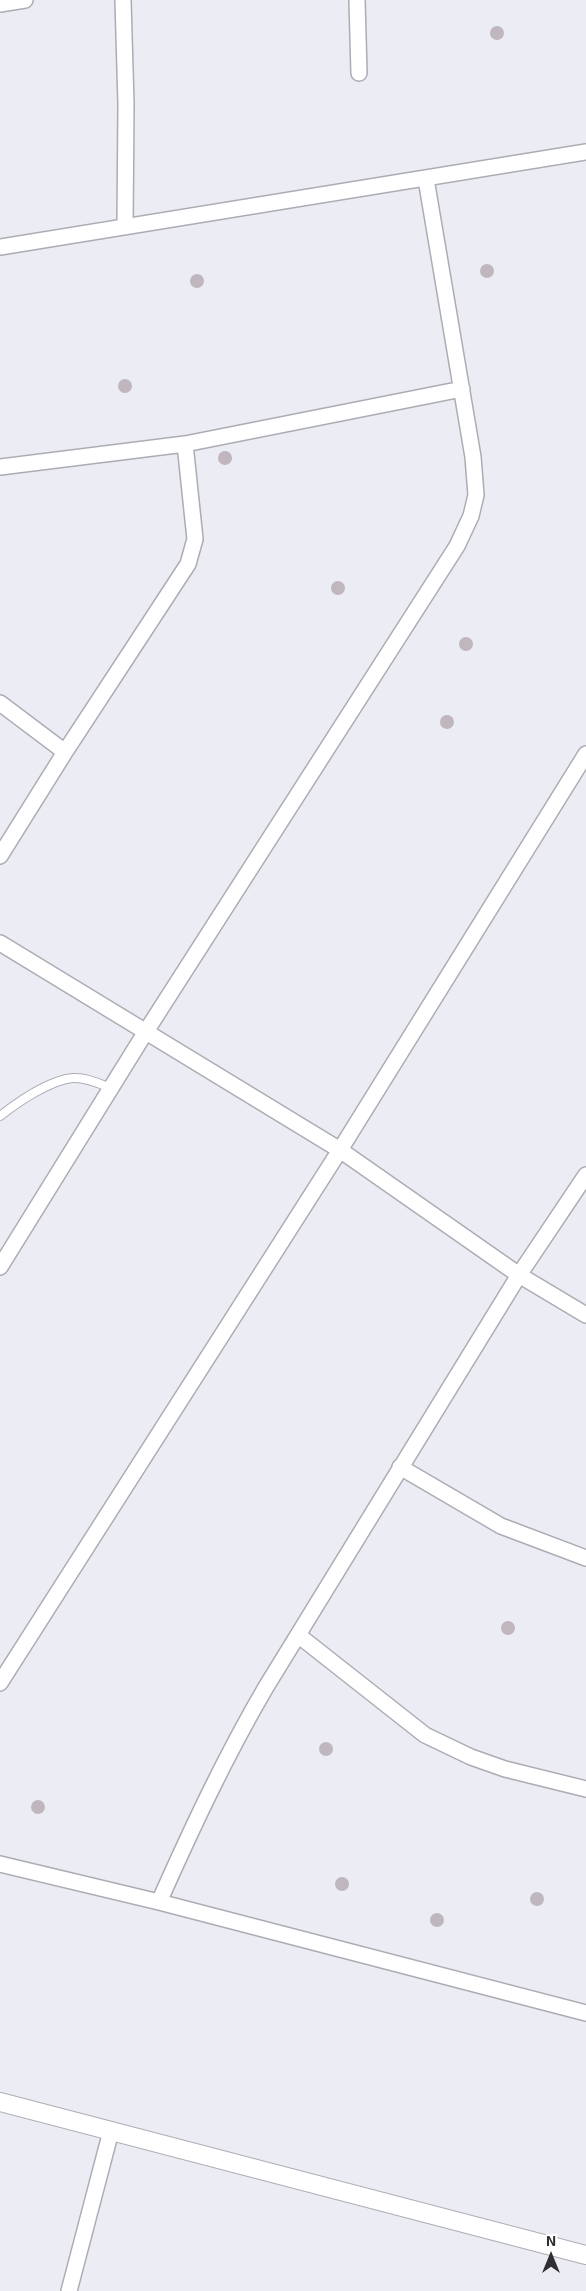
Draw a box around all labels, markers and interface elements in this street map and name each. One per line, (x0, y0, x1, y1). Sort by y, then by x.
north arrow (526, 2231, 576, 2281)
text: N (546, 2232, 556, 2249)

